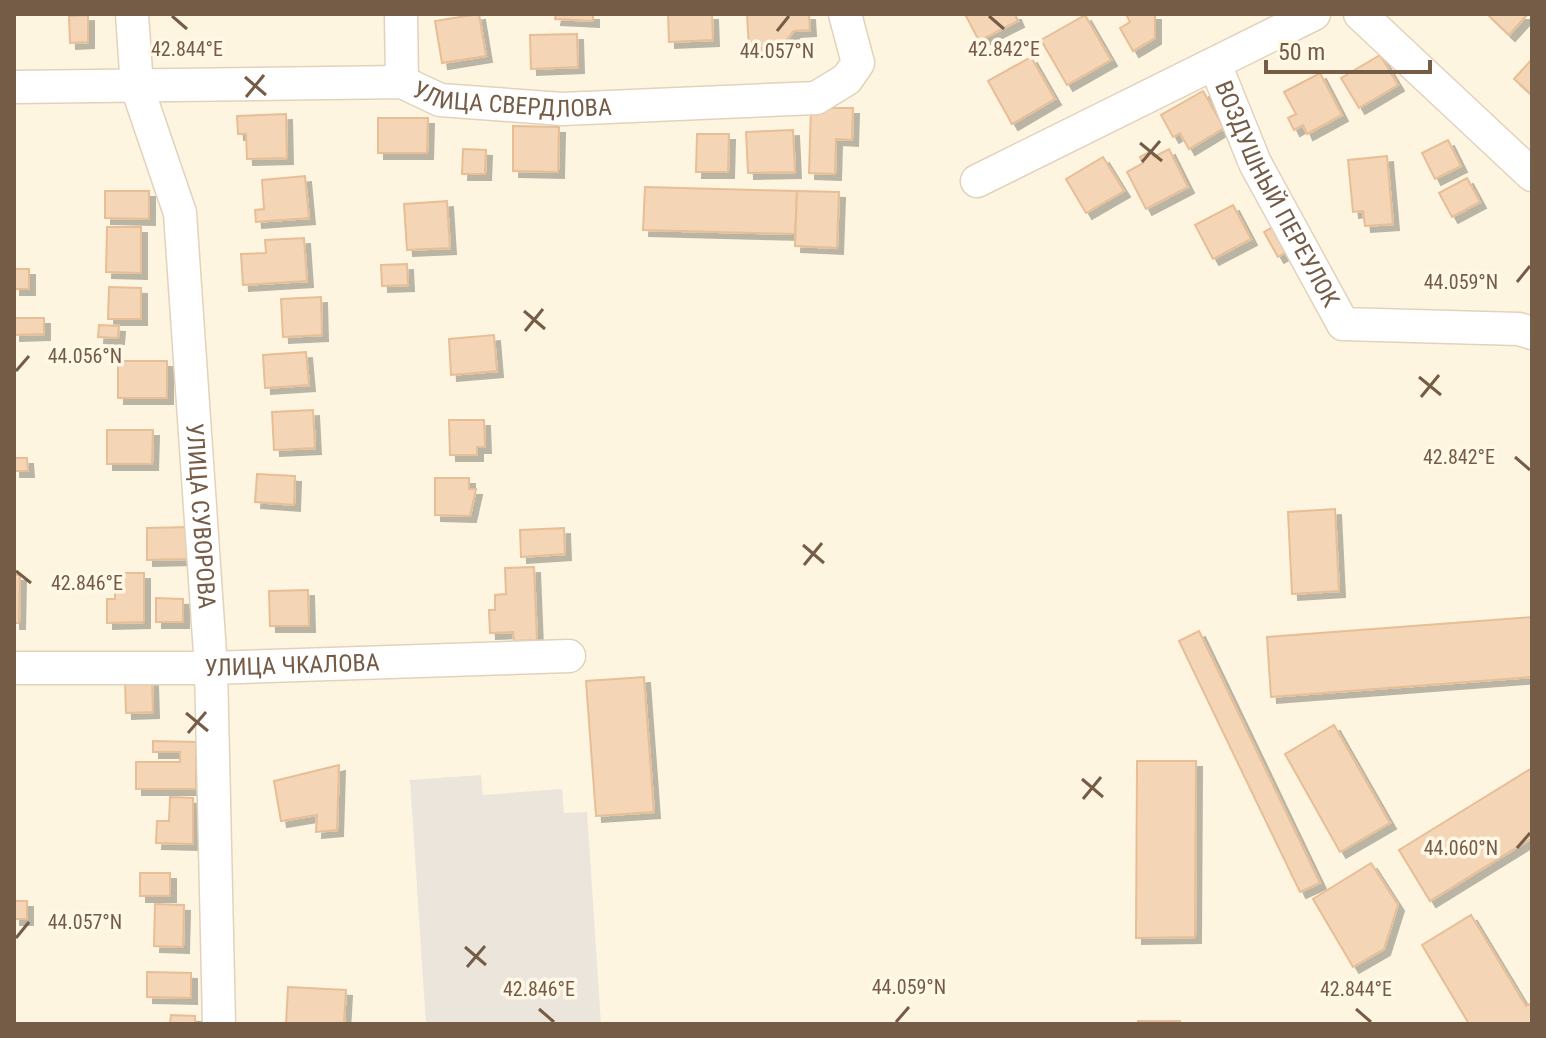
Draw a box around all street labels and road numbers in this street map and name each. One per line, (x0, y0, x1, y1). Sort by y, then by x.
street label: УЛИЦА СВЕРДЛОВА (409, 75, 612, 123)
street label: ВОЗДУШНЫЙ ПЕРЕУЛОК (1209, 77, 1345, 312)
street label: УЛИЦА СУВОРОВА (180, 422, 221, 610)
street label: УЛИЦА ЧКАЛОВА (204, 648, 380, 682)

